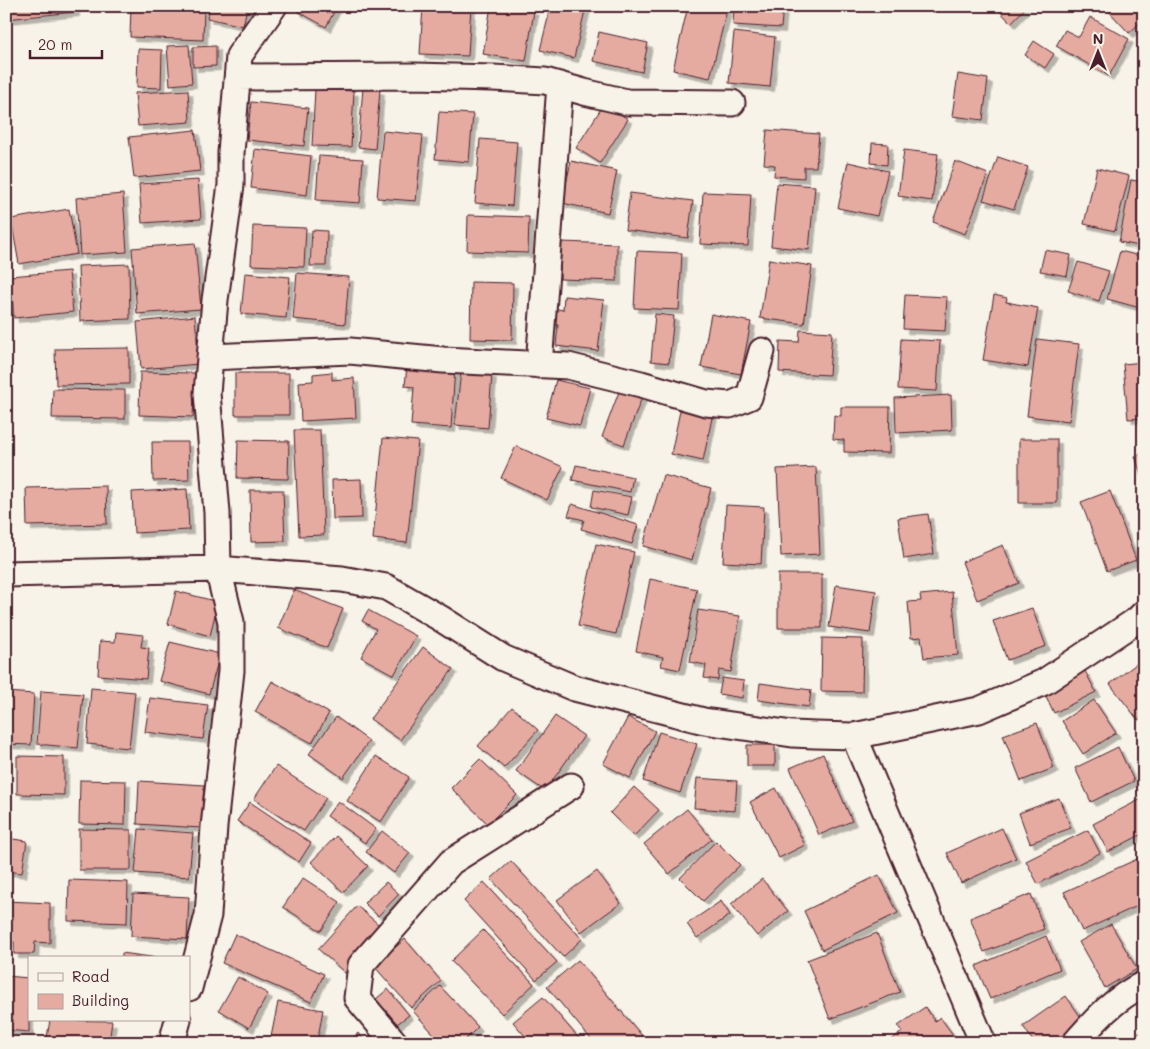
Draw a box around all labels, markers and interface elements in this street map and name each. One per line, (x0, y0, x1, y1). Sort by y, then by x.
scale bar (30, 28, 102, 60)
north arrow (1072, 28, 1122, 78)
text: N (1093, 29, 1103, 48)
text: 20 m (38, 34, 72, 54)
legend (28, 956, 190, 1022)
text: Road (72, 966, 109, 986)
text: Building (72, 990, 129, 1010)

